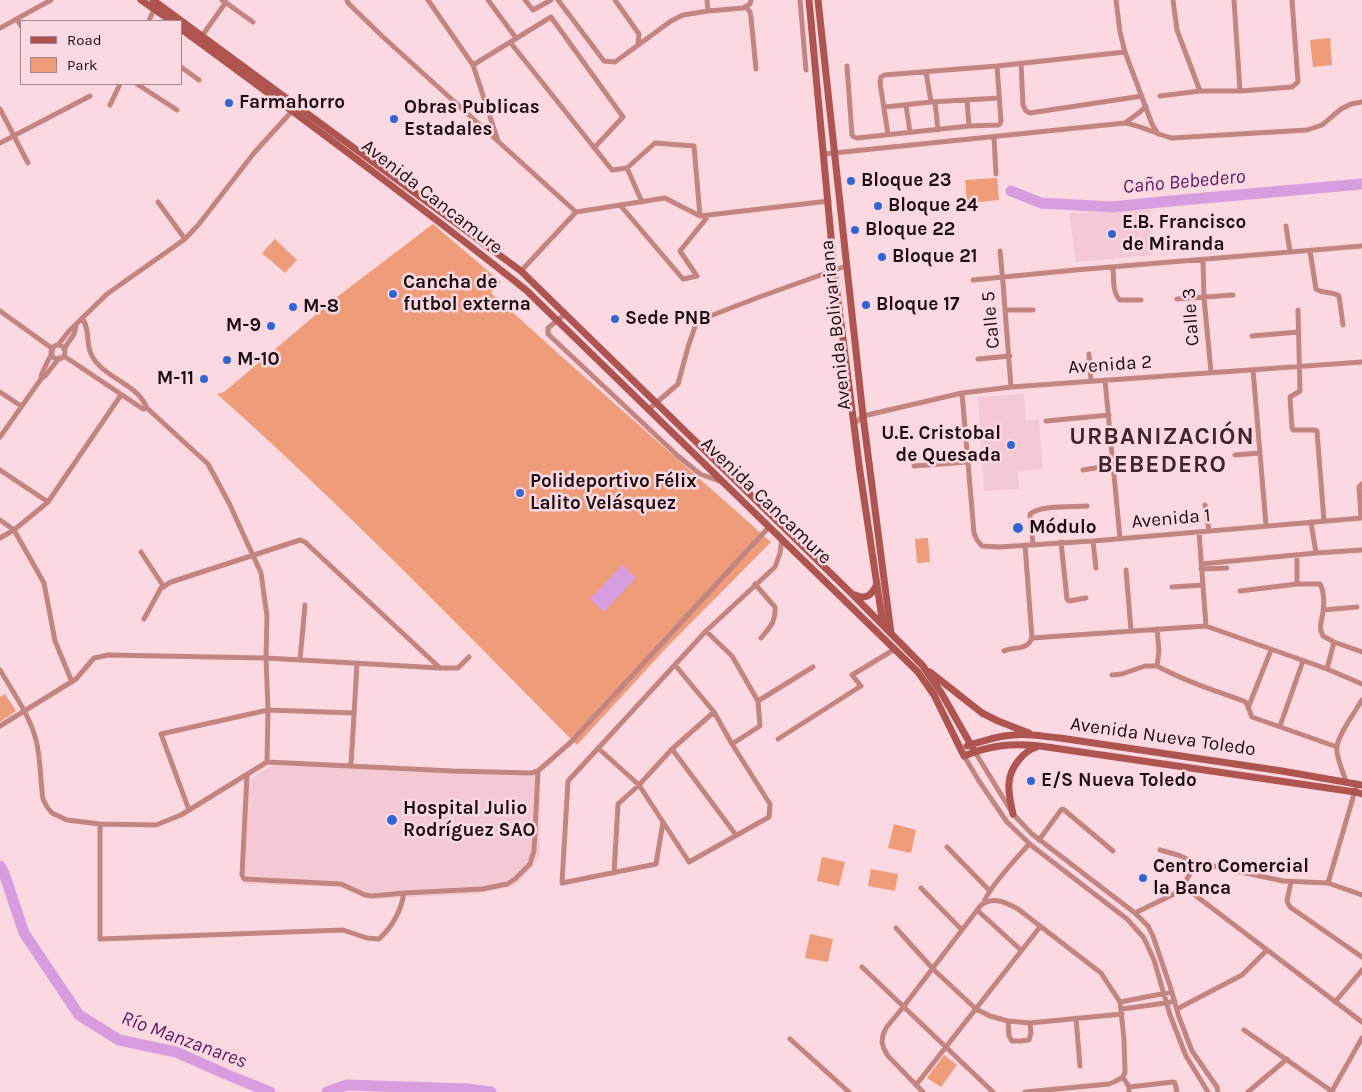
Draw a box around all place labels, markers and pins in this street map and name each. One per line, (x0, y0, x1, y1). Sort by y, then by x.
place label: Farmahorro (239, 92, 345, 114)
marker: Farmahorro (223, 97, 235, 109)
place label: Obras Publicas Estadales (404, 97, 540, 141)
marker: Obras Publicas Estadales (388, 113, 400, 125)
place label: Bloque 23 (861, 170, 952, 192)
marker: Bloque 23 (845, 175, 857, 187)
place label: Bloque 24 (888, 195, 978, 217)
marker: Bloque 24 (872, 200, 884, 212)
place label: E.B. Francisco de Miranda (1122, 212, 1246, 256)
place label: Bloque 22 (865, 219, 955, 241)
marker: Bloque 22 (849, 224, 861, 236)
marker: E.B. Francisco de Miranda (1106, 228, 1118, 240)
place label: Bloque 21 (892, 246, 977, 268)
marker: Bloque 21 (876, 251, 888, 263)
place label: Cancha de futbol externa (403, 272, 531, 316)
marker: Cancha de futbol externa (387, 288, 399, 300)
place label: Bloque 17 (876, 294, 959, 316)
place label: M-8 (303, 296, 339, 318)
marker: Bloque 17 (860, 299, 872, 311)
marker: M-8 (287, 301, 299, 313)
place label: Sede PNB (625, 308, 711, 330)
marker: Sede PNB (609, 313, 621, 325)
place label: M-9 (226, 315, 261, 337)
marker: M-9 (265, 320, 277, 332)
place label: M-10 (237, 349, 280, 371)
marker: M-10 (221, 354, 233, 366)
place label: M-11 (157, 368, 194, 390)
marker: M-11 (198, 373, 210, 385)
place label: U.E. Cristobal de Quesada (881, 423, 1001, 467)
marker: U.E. Cristobal de Quesada (1005, 439, 1017, 451)
place label: Polideportivo Félix Lalito Velásquez (530, 471, 697, 515)
marker: Polideportivo Félix Lalito Velásquez (514, 487, 526, 499)
place label: Módulo (1029, 517, 1096, 539)
marker: Módulo (1011, 521, 1025, 535)
place label: E/S Nueva Toledo (1041, 770, 1197, 792)
marker: E/S Nueva Toledo (1025, 775, 1037, 787)
place label: Hospital Julio Rodríguez SAO (403, 798, 536, 842)
marker: Hospital Julio Rodríguez SAO (385, 813, 399, 827)
place label: Centro Comercial la Banca (1153, 856, 1309, 900)
marker: Centro Comercial la Banca (1137, 872, 1149, 884)

